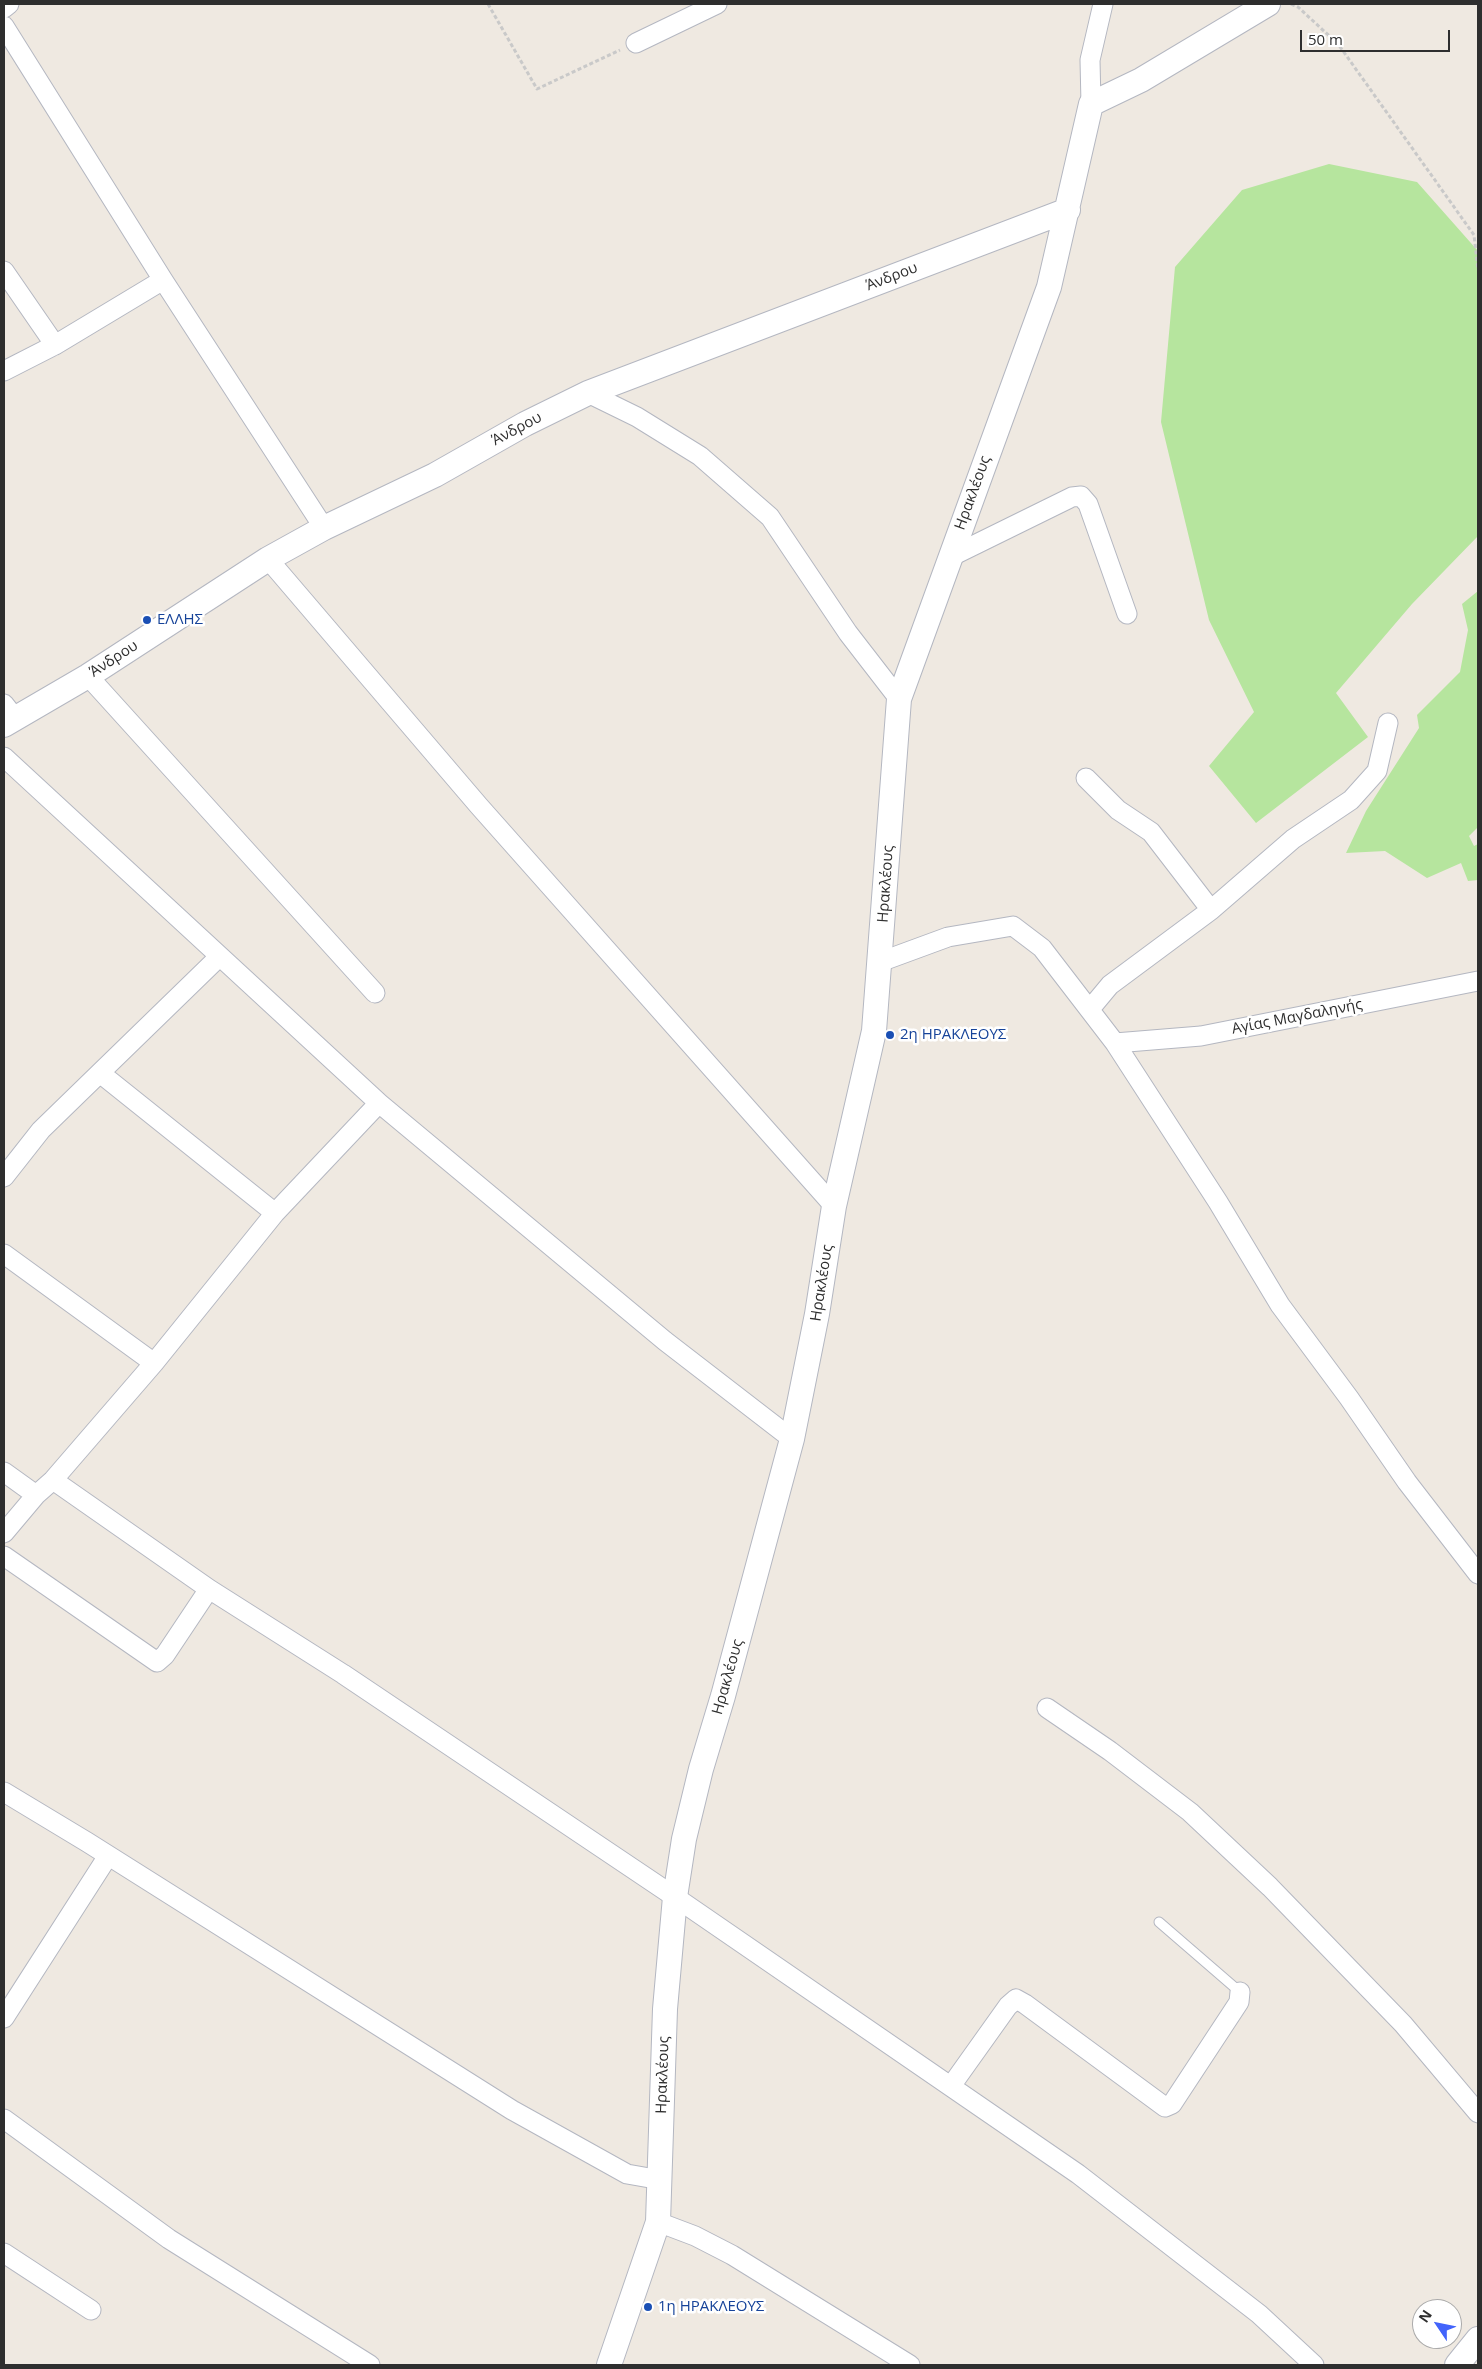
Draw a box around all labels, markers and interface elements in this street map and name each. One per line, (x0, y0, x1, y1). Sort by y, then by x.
scale bar (1302, 20, 1452, 52)
text: 50 m (1308, 29, 1343, 49)
street label: Άνδρου (864, 259, 920, 295)
street label: Άνδρου (489, 408, 545, 450)
street label: Ηρακλέους (951, 453, 995, 533)
place label: ΕΛΛΗΣ (157, 611, 203, 629)
marker: ΕΛΛΗΣ (141, 614, 153, 626)
street label: Άνδρου (87, 637, 141, 681)
street label: Ηρακλέους (874, 845, 898, 923)
street label: Αγίας Μαγδαληνής (1230, 995, 1364, 1039)
place label: 2η ΗΡΑΚΛΕΟΥΣ (900, 1026, 1006, 1044)
marker: 2η ΗΡΑΚΛΕΟΥΣ (884, 1029, 896, 1041)
street label: Ηρακλέους (807, 1243, 837, 1323)
street label: Ηρακλέους (709, 1637, 747, 1717)
street label: Ηρακλέους (653, 2036, 673, 2114)
place label: 1η ΗΡΑΚΛΕΟΥΣ (658, 2298, 764, 2316)
north arrow (1412, 2299, 1462, 2349)
marker: 1η ΗΡΑΚΛΕΟΥΣ (642, 2301, 654, 2313)
text: N (1414, 2306, 1436, 2326)

